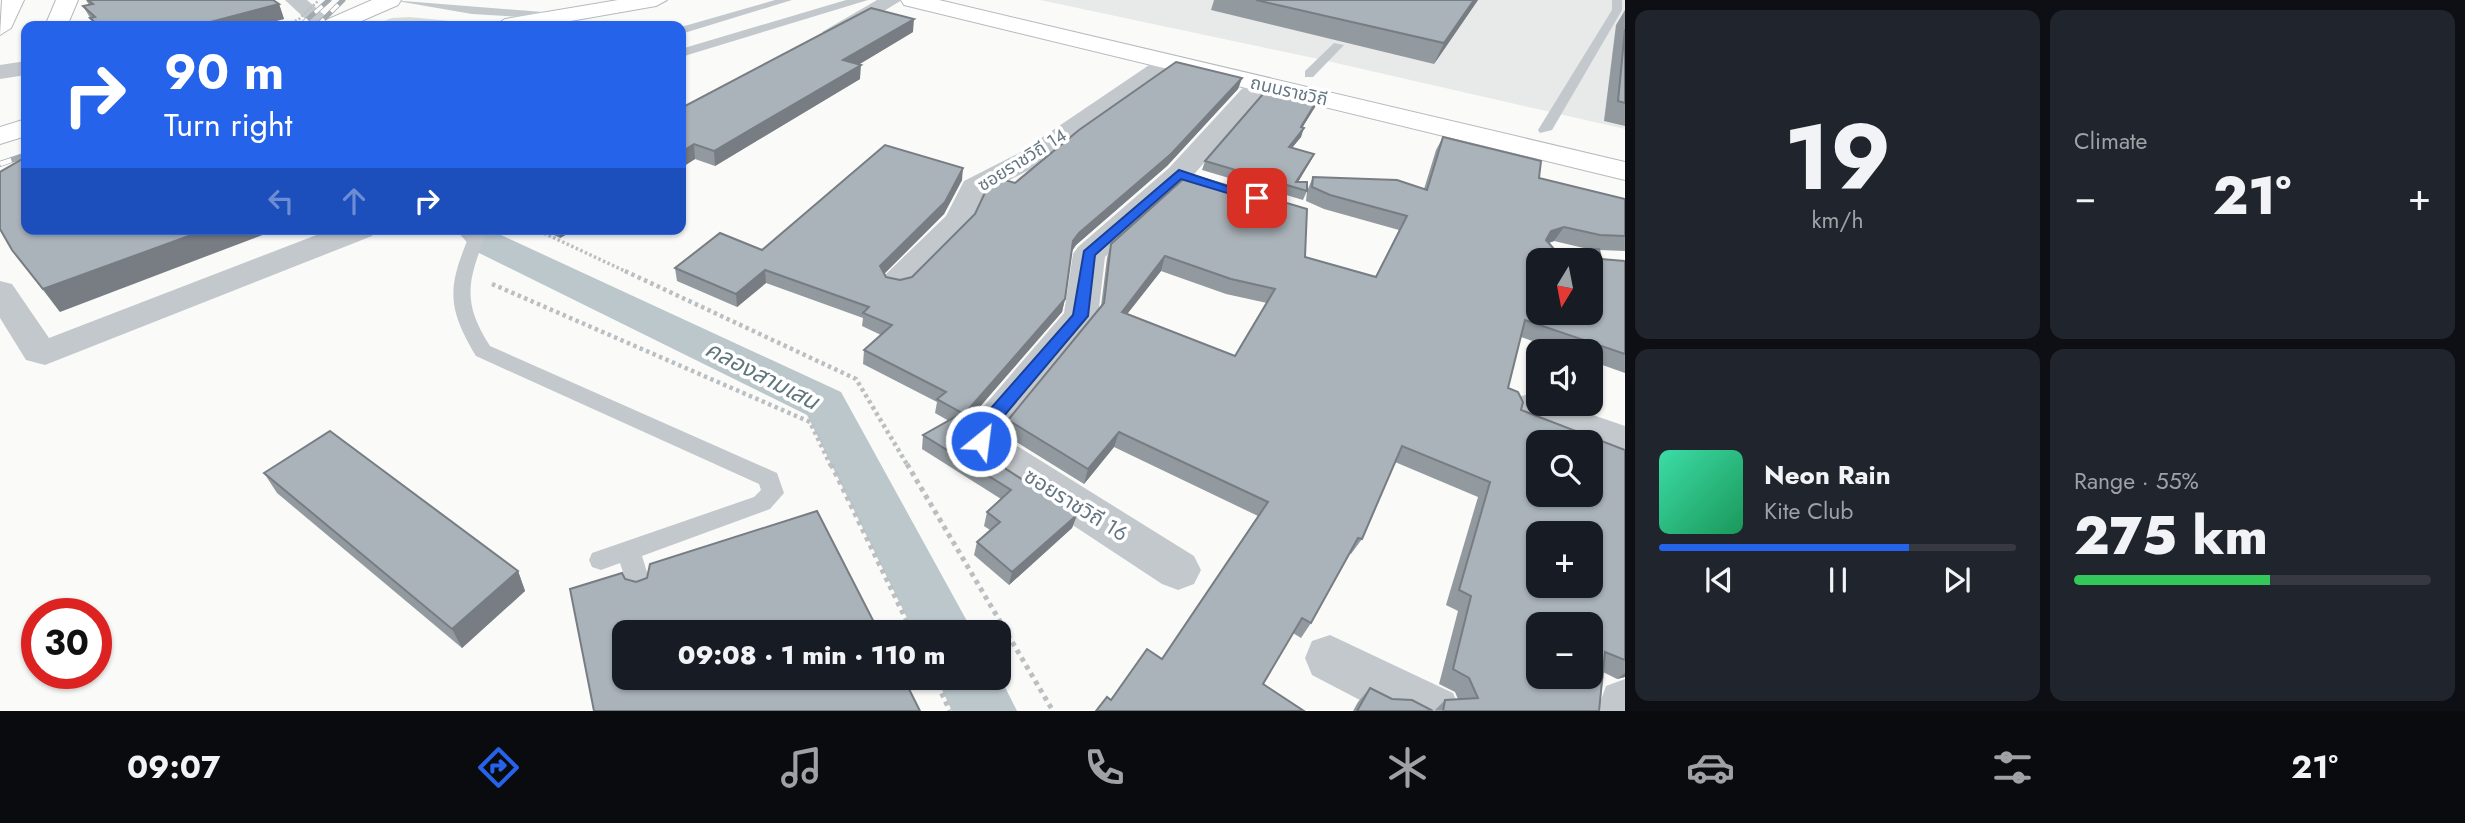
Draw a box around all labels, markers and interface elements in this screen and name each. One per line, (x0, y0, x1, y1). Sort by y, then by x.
text: 90 m (164, 37, 284, 107)
icon: right (49, 49, 140, 140)
street label: ถนนราชวิถี (1248, 69, 1330, 113)
text: 19 (1784, 92, 1891, 223)
text: Turn right (164, 102, 293, 148)
street label: ซอยราชวิถี 14 (972, 122, 1072, 198)
text: Climate (2074, 124, 2147, 158)
text: 21° (2213, 158, 2291, 234)
pin (1227, 168, 1287, 228)
text: − (2074, 169, 2096, 224)
text: + (2408, 169, 2431, 224)
icon: arrive (1238, 179, 1276, 217)
icon: left (262, 182, 300, 220)
icon: ahead (335, 182, 373, 220)
icon: right (408, 182, 446, 220)
text: km/h (1812, 203, 1863, 237)
north arrow (1526, 248, 1603, 326)
map controls (1526, 248, 1603, 689)
water label: คลองสามเสน (699, 332, 826, 419)
button: sound (1526, 339, 1603, 416)
position arrow (944, 404, 1018, 478)
button: search (1526, 430, 1603, 507)
text: Neon Rain (1764, 456, 1891, 494)
street label: ซอยราชวิถี 16 (1018, 461, 1134, 549)
text: Range · 55% (2074, 464, 2199, 498)
text: Kite Club (1764, 494, 1853, 528)
text: 275 km (2074, 498, 2268, 574)
button: + (1526, 521, 1603, 598)
icon: previous (1700, 561, 1738, 599)
icon: pause (1819, 561, 1857, 599)
icon: next (1938, 561, 1976, 599)
speed limit sign: 30 (21, 598, 112, 689)
button: − (1526, 612, 1603, 689)
text: 09:08 · 1 min · 110 m (678, 636, 945, 674)
icon: directions (474, 743, 523, 792)
icon: music (777, 743, 826, 792)
icon: phone (1080, 743, 1129, 792)
icon: climate (1383, 743, 1432, 792)
icon: car (1686, 743, 1735, 792)
icon: filters (1988, 743, 2037, 792)
text: 09:07 (127, 744, 220, 790)
text: 21° (2291, 744, 2338, 790)

